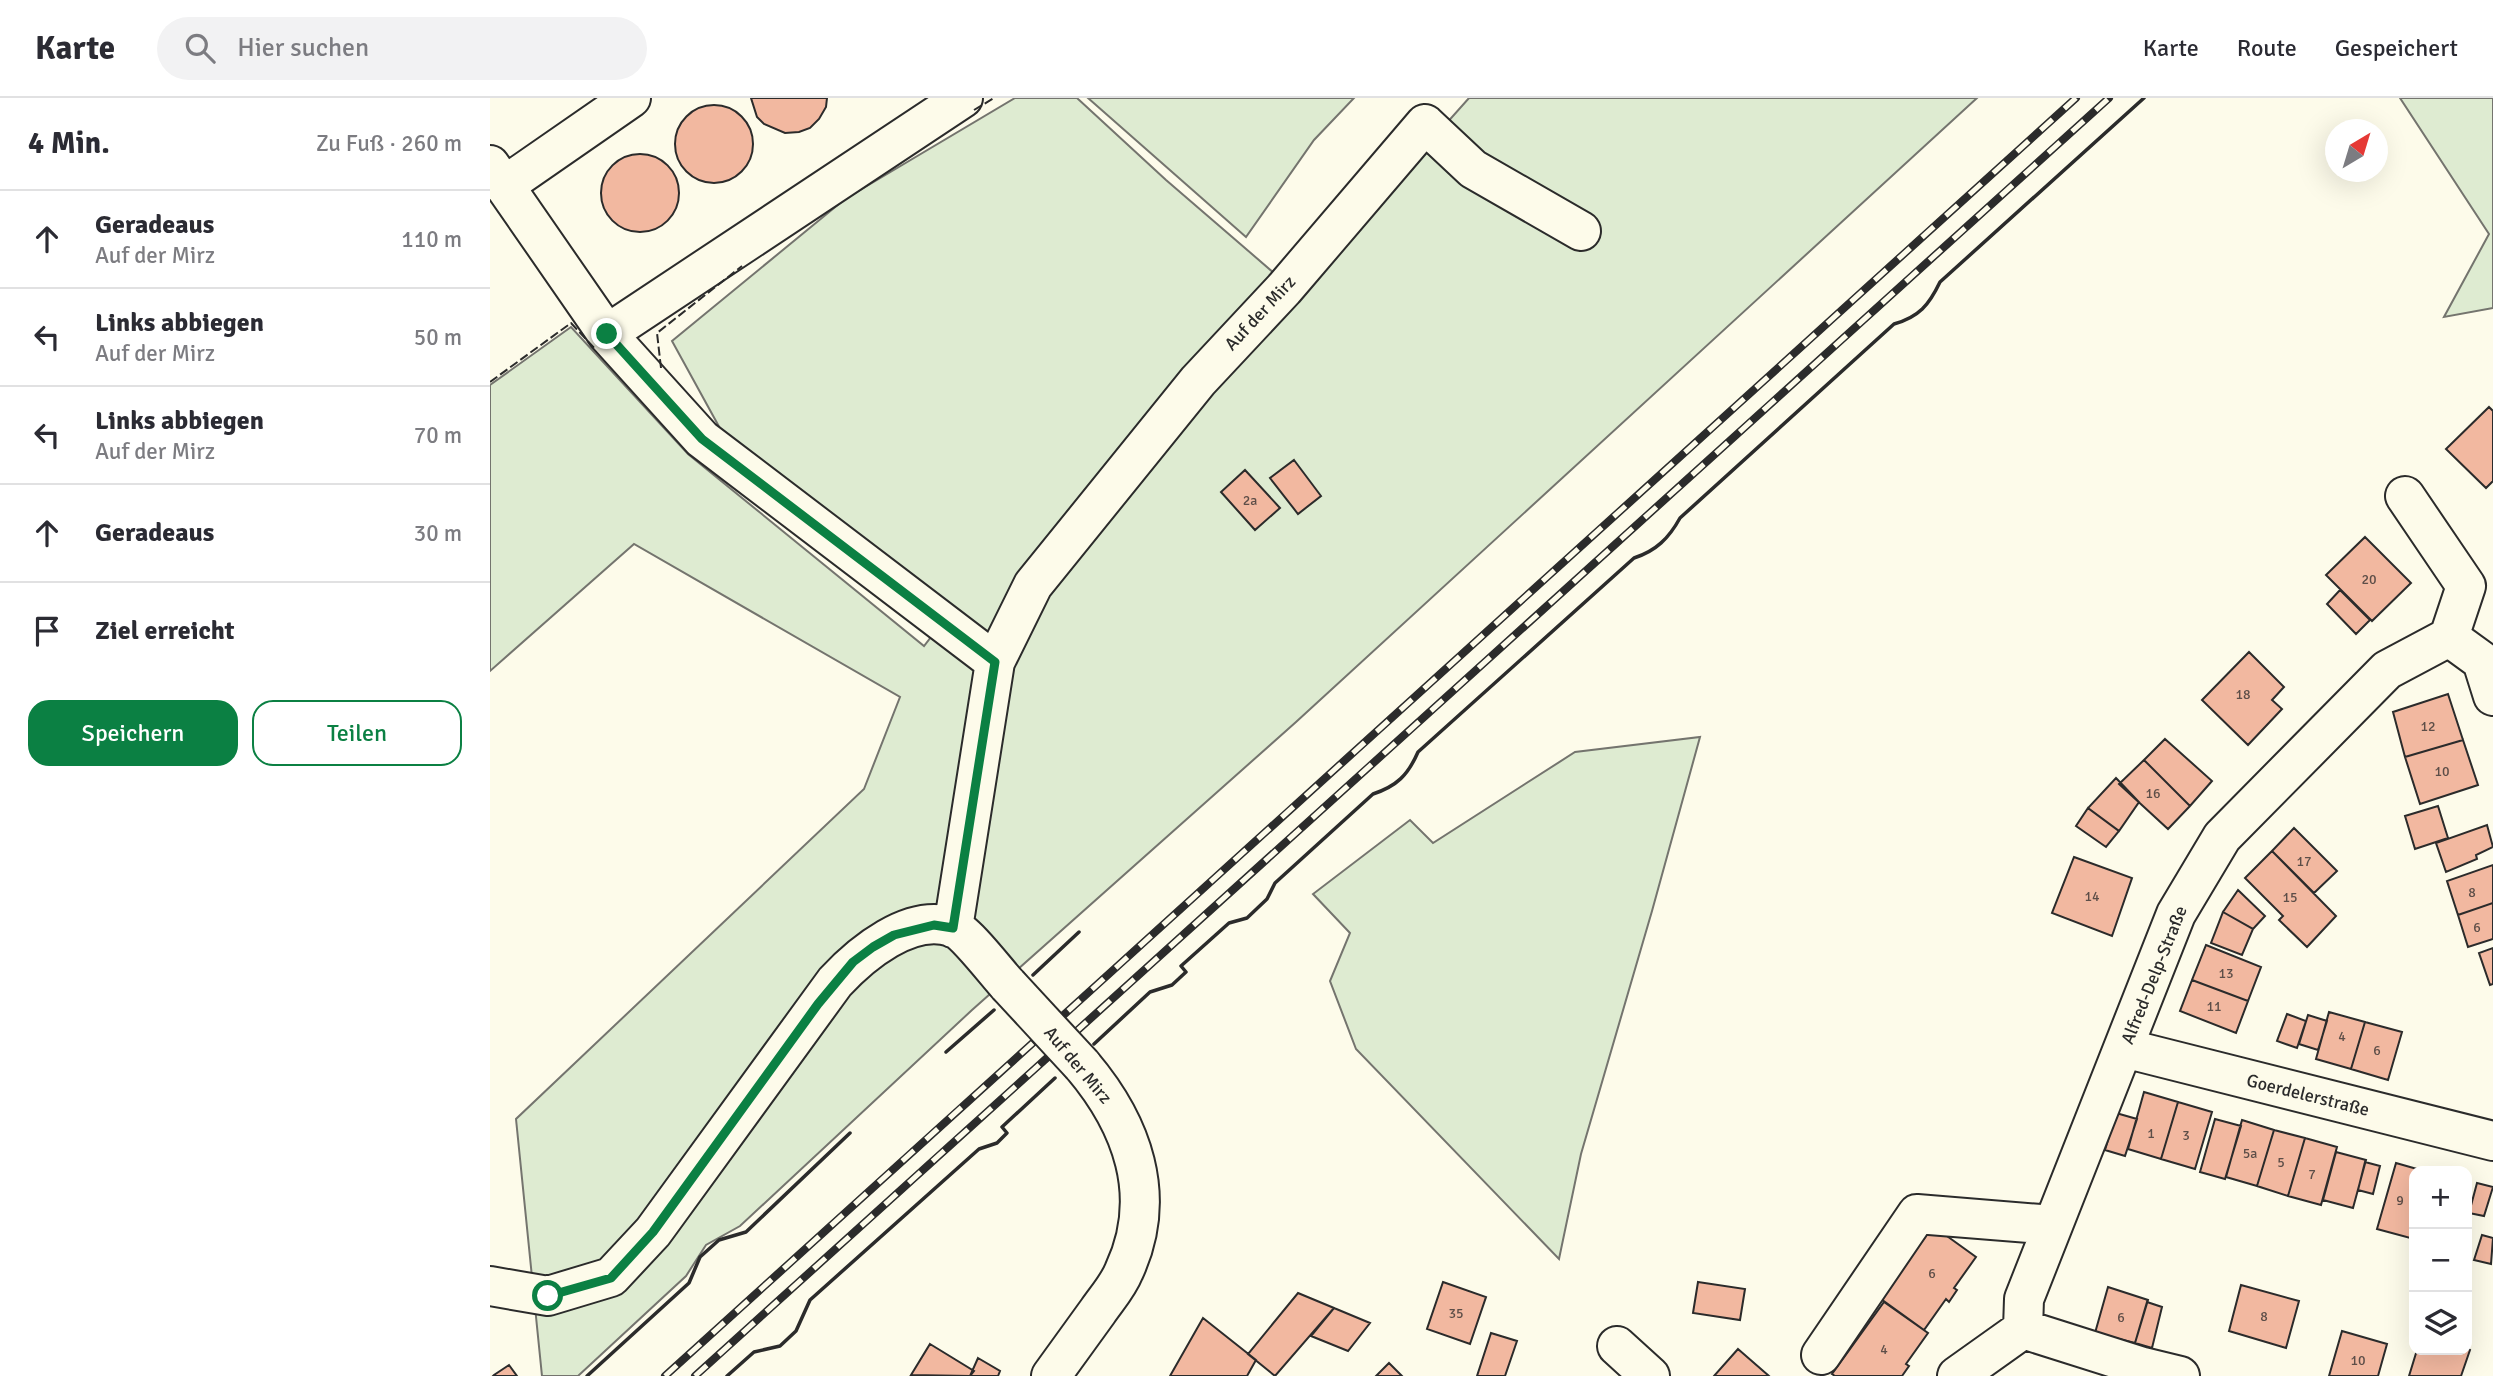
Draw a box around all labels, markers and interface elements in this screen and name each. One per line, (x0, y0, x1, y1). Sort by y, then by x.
search box (157, 17, 647, 80)
text: Karte (35, 28, 115, 69)
icon: search (181, 29, 219, 67)
text: Hier suchen (237, 32, 369, 64)
text: Karte (2143, 33, 2199, 63)
text: Route (2237, 33, 2297, 63)
text: Gespeichert (2335, 33, 2458, 63)
north arrow (2325, 119, 2388, 182)
text: 4 Min. (28, 125, 110, 162)
text: Zu Fuß · 260 m (316, 129, 462, 158)
text: Geradeaus (95, 209, 214, 241)
icon: ahead (28, 220, 66, 258)
text: 110 m (401, 225, 462, 254)
text: Auf der Mirz (95, 241, 215, 270)
street label: Auf der Mirz (1220, 271, 1300, 355)
text: Links abbiegen (95, 307, 264, 339)
icon: left (28, 318, 66, 356)
route end (591, 318, 622, 349)
text: 50 m (414, 323, 462, 352)
text: Auf der Mirz (95, 339, 215, 368)
text: Links abbiegen (95, 405, 264, 437)
icon: left (28, 416, 66, 454)
text: 70 m (414, 421, 462, 450)
text: Auf der Mirz (95, 437, 215, 466)
house number: 2a (1243, 492, 1257, 509)
icon: ahead (28, 514, 66, 552)
text: Geradeaus (95, 517, 214, 549)
text: 30 m (414, 519, 462, 548)
house number: 20 (2361, 571, 2377, 588)
icon: arrive (28, 612, 66, 650)
text: Ziel erreicht (95, 615, 235, 647)
house number: 18 (2235, 686, 2251, 703)
button: Speichern (28, 700, 238, 766)
button: Teilen (252, 700, 462, 766)
house number: 12 (2420, 718, 2436, 735)
house number: 10 (2434, 763, 2450, 780)
house number: 16 (2145, 785, 2161, 802)
house number: 17 (2296, 853, 2312, 870)
house number: 8 (2468, 884, 2476, 901)
house number: 14 (2084, 888, 2100, 905)
house number: 15 (2282, 889, 2298, 906)
street label: Alfred-Delp-Straße (2116, 903, 2192, 1047)
house number: 6 (2473, 919, 2481, 936)
house number: 13 (2218, 965, 2234, 982)
house number: 11 (2206, 998, 2222, 1015)
street label: Auf der Mirz (1039, 1022, 1117, 1108)
house number: 4 (2338, 1028, 2346, 1045)
house number: 6 (2373, 1042, 2381, 1059)
street label: Goerdelerstraße (2244, 1069, 2372, 1121)
house number: 1 (2147, 1125, 2155, 1142)
house number: 3 (2182, 1127, 2190, 1144)
house number: 5a (2243, 1145, 2257, 1162)
house number: 5 (2277, 1154, 2285, 1171)
house number: 7 (2308, 1166, 2316, 1183)
map controls (2409, 1166, 2472, 1355)
button: + (2409, 1166, 2472, 1229)
house number: 9 (2396, 1192, 2404, 1209)
button: − (2409, 1229, 2472, 1292)
house number: 6 (1928, 1265, 1936, 1282)
route start (532, 1280, 563, 1311)
button: layers (2409, 1292, 2472, 1355)
house number: 35 (1448, 1305, 1464, 1322)
house number: 8 (2260, 1308, 2268, 1325)
house number: 6 (2117, 1309, 2125, 1326)
house number: 4 (1880, 1341, 1888, 1358)
house number: 10 (2350, 1352, 2366, 1369)

